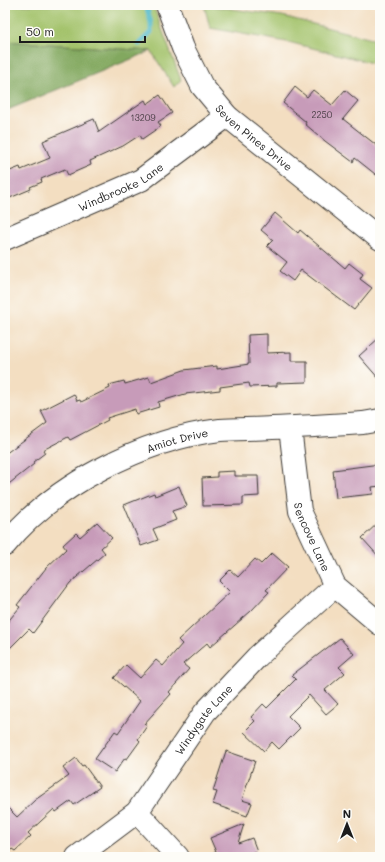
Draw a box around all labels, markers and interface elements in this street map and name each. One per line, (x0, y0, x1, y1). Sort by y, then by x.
scale bar (20, 18, 145, 44)
text: 50 m (26, 23, 54, 39)
street label: Seven Pines Drive (213, 101, 296, 174)
house number: 2250 (312, 109, 333, 120)
house number: 13209 (130, 112, 156, 123)
street label: Windbrooke Lane (76, 159, 166, 214)
street label: Amiot Drive (144, 424, 209, 455)
street label: Sencove Lane (292, 502, 335, 574)
street label: Windygate Lane (171, 681, 235, 757)
north arrow (327, 804, 367, 844)
text: N (343, 806, 351, 821)

